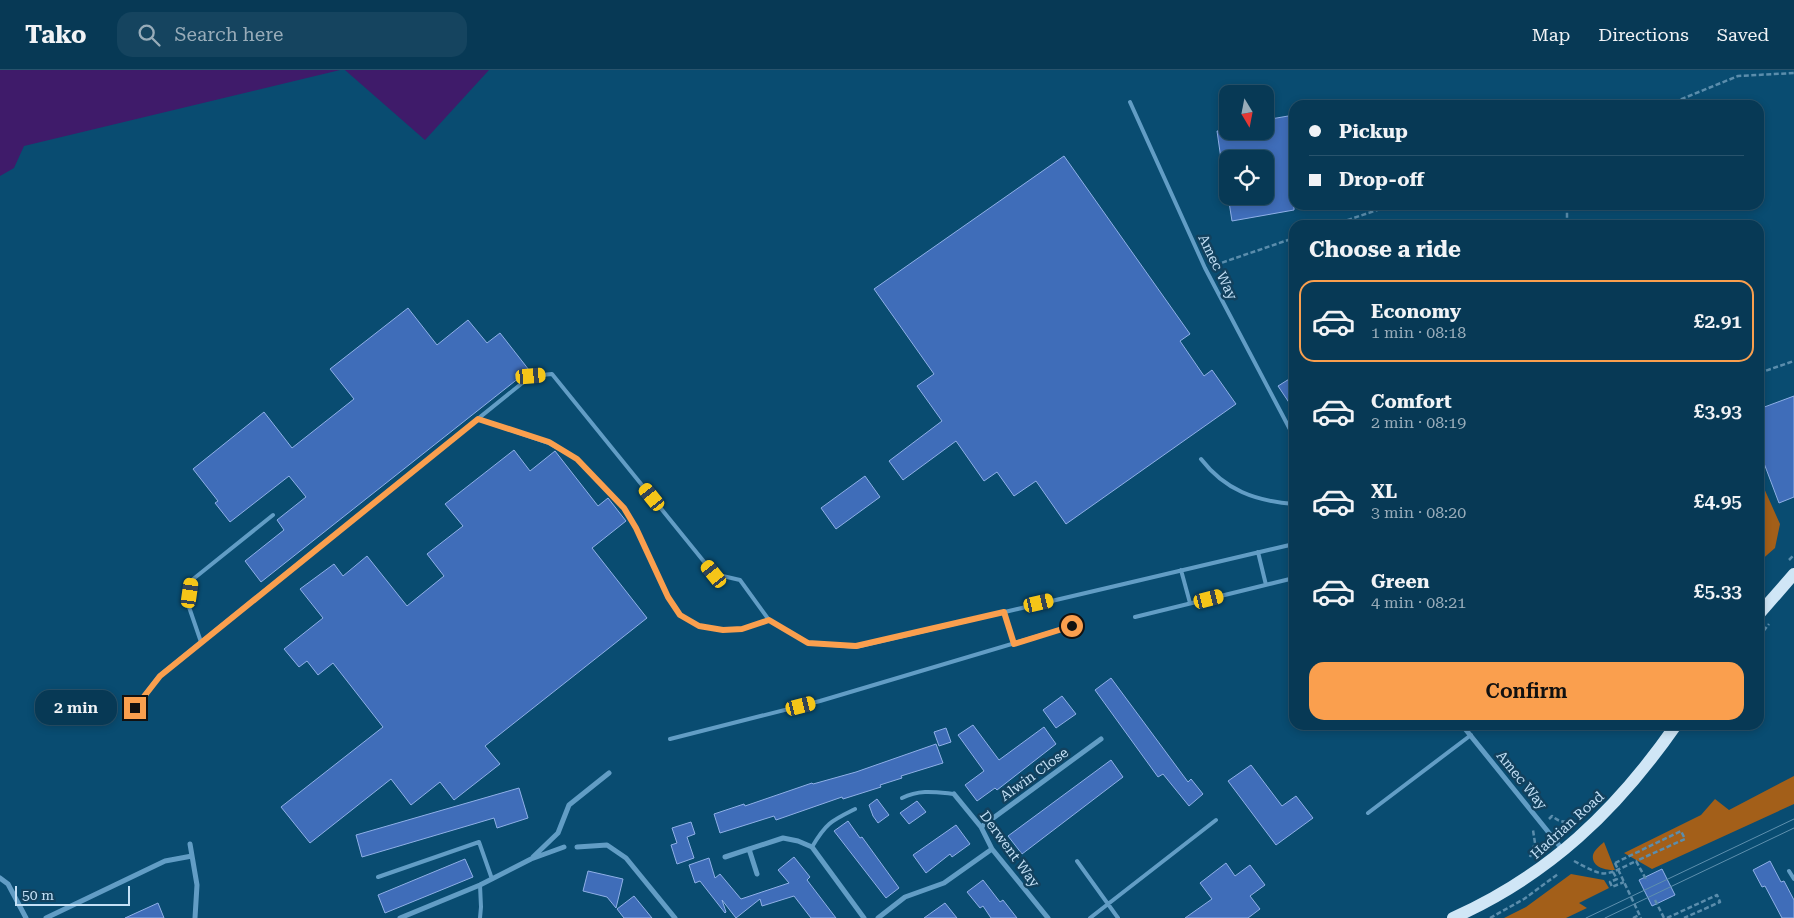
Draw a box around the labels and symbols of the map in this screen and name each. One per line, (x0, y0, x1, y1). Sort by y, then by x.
north arrow (1219, 85, 1274, 140)
street label: Amec Way (1195, 232, 1241, 303)
car (515, 367, 546, 385)
car (636, 481, 667, 513)
car (698, 558, 729, 590)
car (180, 577, 199, 609)
car (1192, 588, 1225, 610)
car (1022, 592, 1055, 614)
route start (1061, 615, 1083, 637)
callout: 2 min (35, 690, 118, 726)
car (784, 695, 817, 717)
route end (124, 697, 146, 719)
street label: Alwin Close (997, 744, 1071, 804)
street label: Amec Way (1494, 747, 1551, 813)
street label: Hadrian Road (1527, 788, 1607, 862)
street label: Derwent Way (977, 808, 1044, 891)
scale bar (15, 883, 130, 906)

